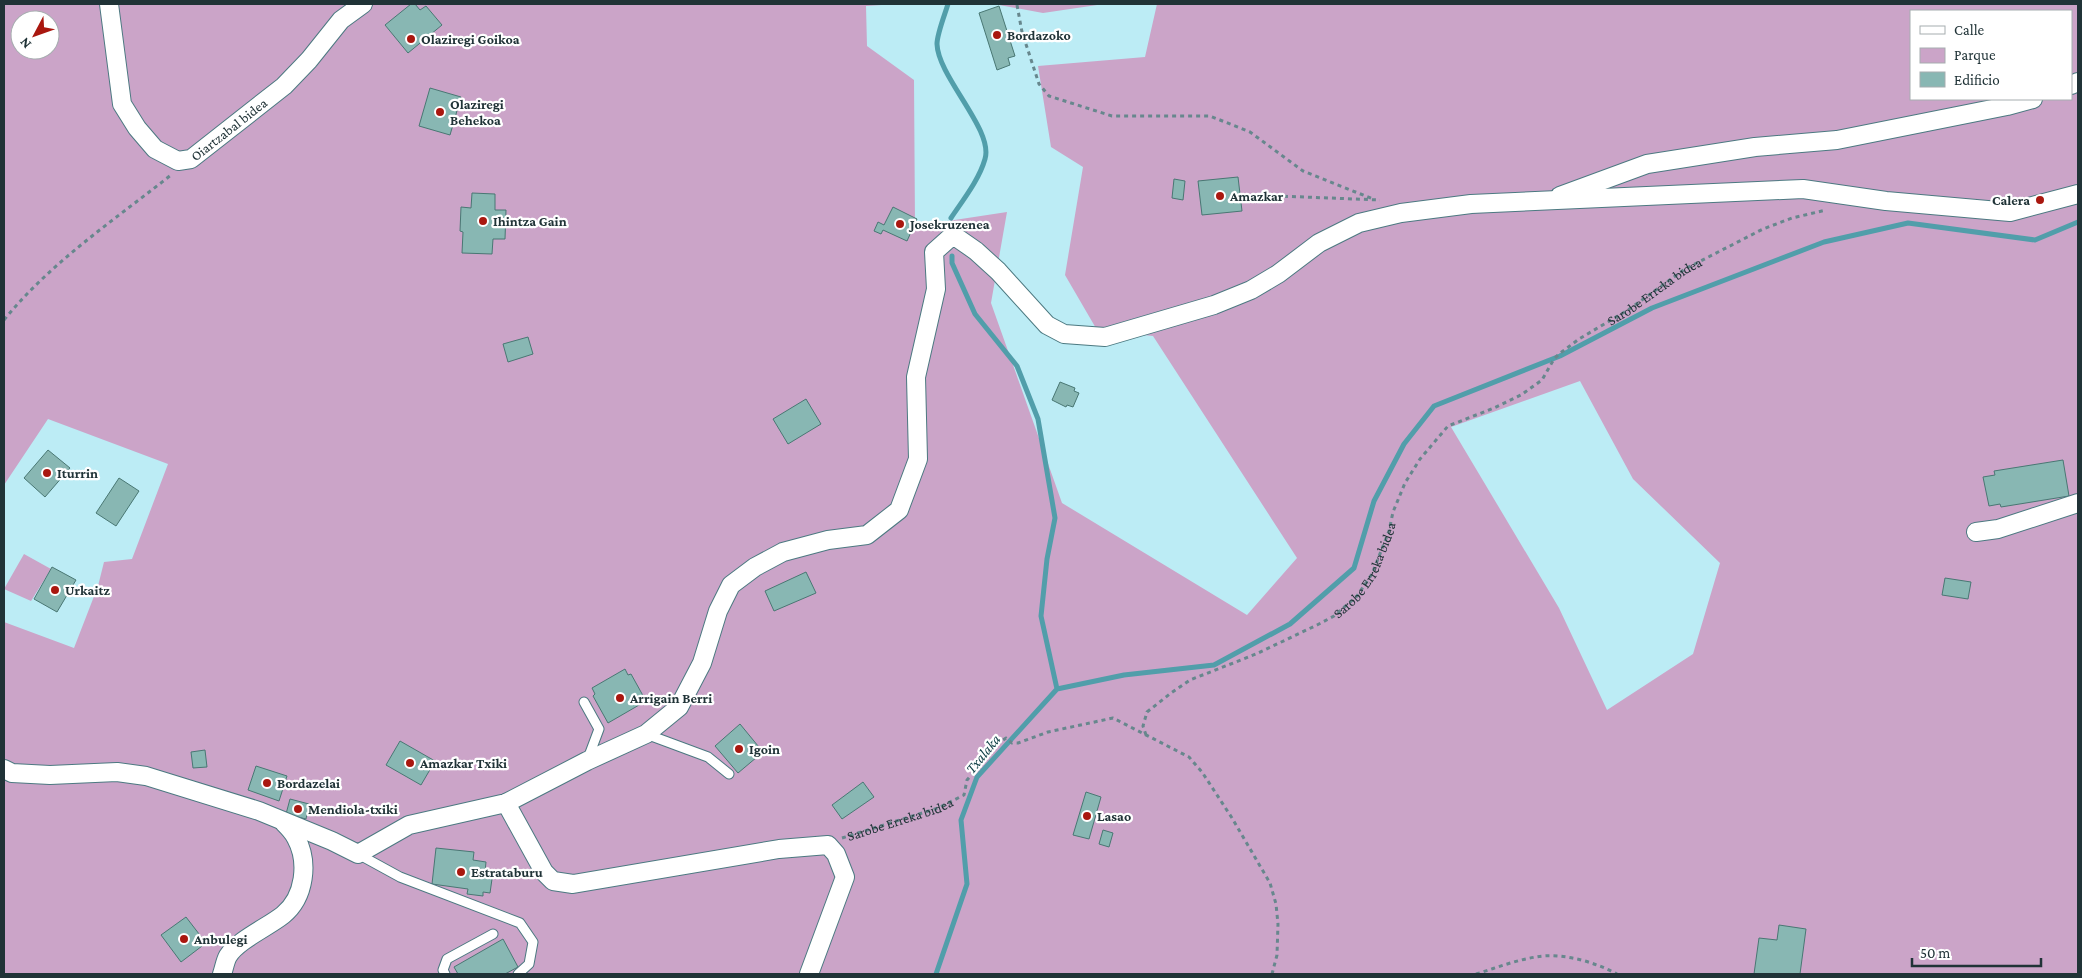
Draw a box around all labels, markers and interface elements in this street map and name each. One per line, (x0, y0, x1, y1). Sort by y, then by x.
north arrow (10, 10, 60, 60)
legend (1910, 10, 2072, 100)
text: Calle (1954, 22, 1985, 38)
place label: Bordazoko (1007, 27, 1071, 43)
marker: Bordazoko (991, 29, 1003, 41)
place label: Olaziregi Goikoa (421, 31, 520, 47)
marker: Olaziregi Goikoa (405, 33, 417, 45)
text: N (16, 34, 34, 52)
text: Parque (1954, 47, 1996, 64)
text: Edificio (1954, 72, 2000, 88)
street label: Oiartzabal bidea (188, 94, 271, 164)
place label: Olaziregi Behekoa (450, 96, 504, 128)
marker: Olaziregi Behekoa (434, 106, 446, 118)
place label: Amazkar (1229, 188, 1284, 204)
marker: Amazkar (1214, 190, 1226, 202)
place label: Calera (1992, 192, 2030, 208)
marker: Calera (2034, 194, 2046, 206)
place label: Ihintza Gain (493, 213, 567, 229)
marker: Ihintza Gain (477, 215, 489, 227)
place label: Josekruzenea (908, 216, 990, 232)
marker: Josekruzenea (894, 218, 906, 230)
street label: Sarobe Erreka bidea (1604, 254, 1705, 329)
place label: Iturrin (57, 465, 98, 481)
marker: Iturrin (41, 467, 53, 479)
street label: Sarobe Erreka bidea (1330, 520, 1399, 621)
place label: Urkaitz (65, 582, 110, 598)
marker: Urkaitz (49, 584, 61, 596)
place label: Arrigain Berri (629, 690, 712, 706)
marker: Arrigain Berri (614, 692, 626, 704)
water label: Txalaka (962, 731, 1004, 777)
place label: Igoin (749, 741, 780, 757)
marker: Igoin (733, 743, 745, 755)
place label: Amazkar Txiki (419, 755, 507, 771)
marker: Amazkar Txiki (404, 757, 416, 769)
place label: Bordazelai (277, 775, 340, 791)
marker: Bordazelai (261, 777, 273, 789)
street label: Sarobe Erreka bidea (845, 794, 956, 844)
place label: Mendiola-txiki (308, 801, 398, 817)
marker: Mendiola-txiki (292, 803, 304, 815)
place label: Lasao (1097, 808, 1131, 824)
marker: Lasao (1081, 810, 1093, 822)
place label: Estrataburu (471, 864, 543, 880)
marker: Estrataburu (455, 866, 467, 878)
place label: Anbulegi (193, 931, 248, 947)
marker: Anbulegi (178, 933, 190, 945)
scale bar (1912, 936, 2041, 968)
text: 50 m (1920, 945, 1950, 961)

